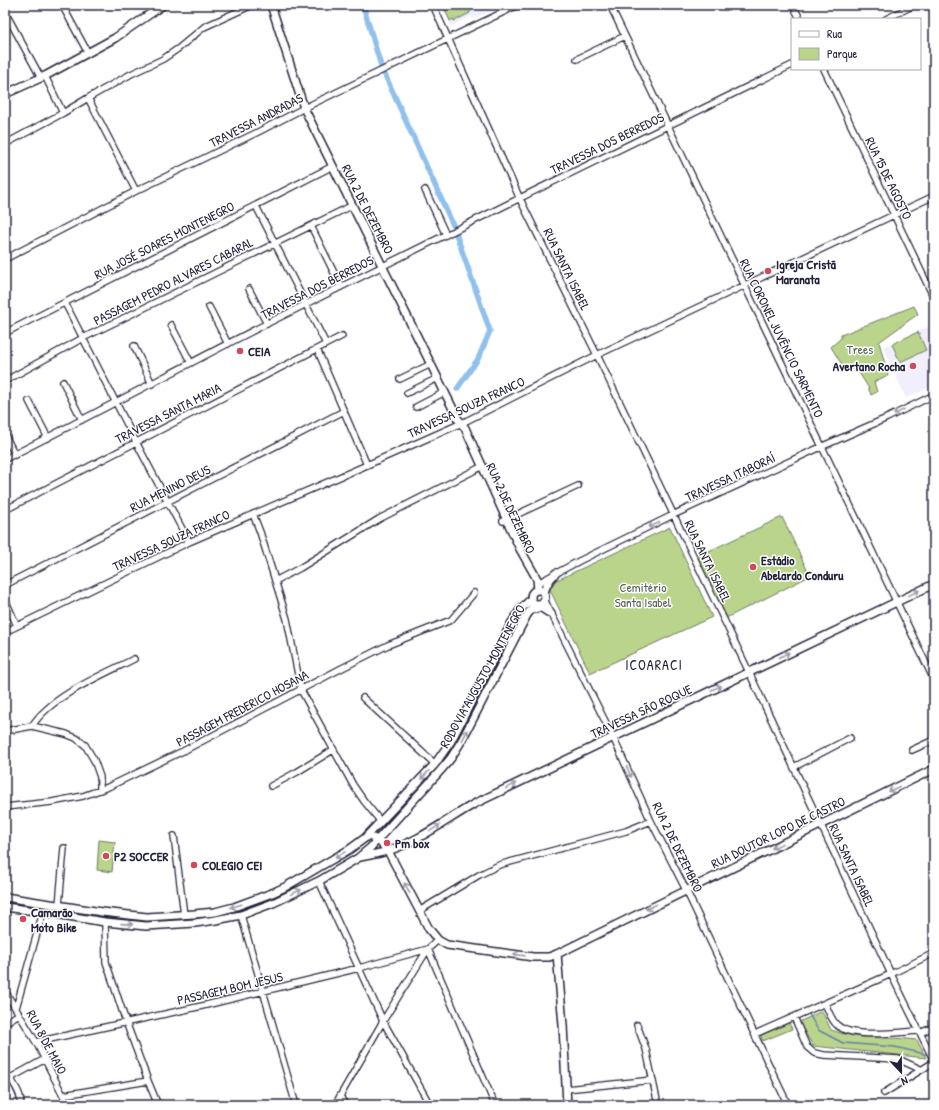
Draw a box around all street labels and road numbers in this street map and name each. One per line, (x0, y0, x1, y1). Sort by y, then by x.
street label: TRAVESSA ANDRADAS (206, 89, 306, 151)
street label: TRAVESSA DOS BERREDOS (547, 108, 667, 178)
street label: RUA 15 DE AGOSTO (861, 134, 917, 222)
street label: RUA 2 DE DEZEMBRO (338, 161, 398, 257)
street label: RUA JOSÉ SOARES MONTENEGRO (91, 197, 237, 283)
street label: RUA SANTA ISABEL (539, 225, 595, 313)
street label: PASSAGEM PEDRO ALVARES CABARAL (90, 233, 256, 329)
street label: TRAVESSA DOS BERREDOS (258, 251, 376, 323)
street label: RUA CORONEL JUVÊNCIO SARMENTO (736, 256, 828, 420)
street label: TRAVESSA SOUZA FRANCO (405, 372, 527, 442)
street label: TRAVESSA SANTA MARIA (112, 378, 225, 448)
street label: TRAVESSA ITABORAÍ (682, 448, 778, 506)
street label: RUA MENINO DEUS (127, 460, 213, 516)
street label: RUA 2 DE DEZEMBRO (482, 460, 540, 556)
street label: TRAVESSA SOUZA FRANCO (110, 505, 232, 575)
street label: RUA SANTA ISABEL (680, 517, 736, 605)
street label: RODOVIA AUGUSTO MONTENEGRO (435, 601, 529, 751)
street label: PASSAGEM FREDERICO HOSANA (173, 665, 312, 751)
street label: TRAVESSA SÃO ROQUE (587, 680, 695, 742)
street label: RUA DOUTOR LOPO DE CASTRO (708, 792, 848, 872)
street label: RUA 2 DE DEZEMBRO (648, 799, 708, 895)
street label: RUA SANTA ISABEL (825, 821, 879, 910)
street label: PASSAGEM BOM JESUS (175, 967, 285, 1009)
street label: RUA 8 DE MAIO (23, 1007, 71, 1077)

